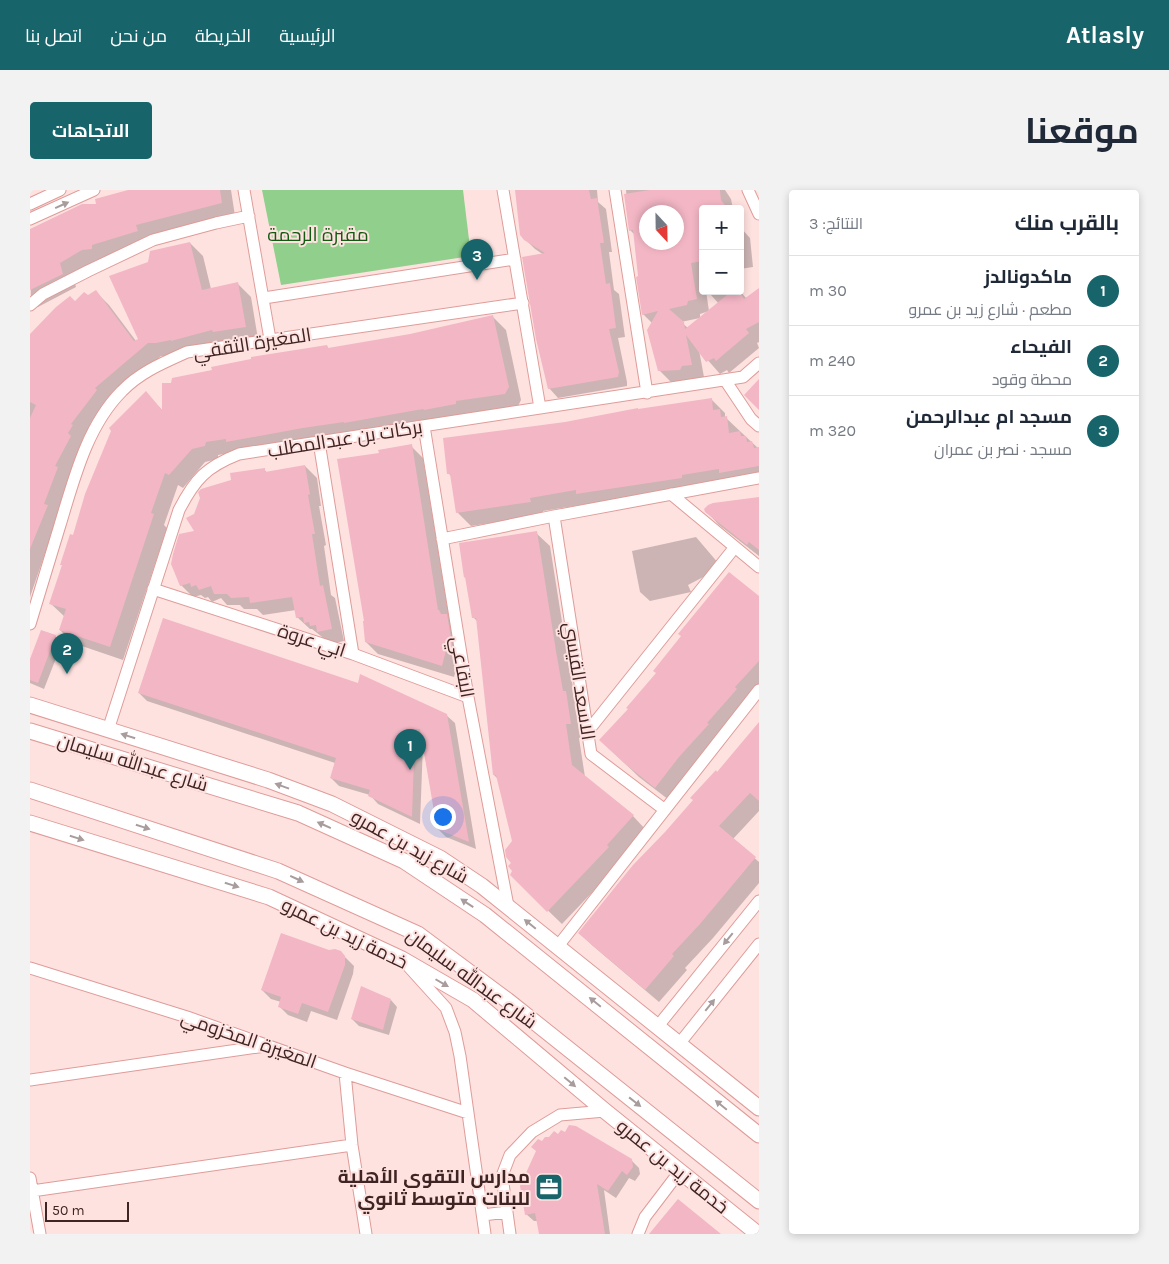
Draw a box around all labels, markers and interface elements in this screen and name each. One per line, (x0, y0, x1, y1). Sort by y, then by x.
text: Atlasly (1066, 21, 1144, 49)
text: اتصل بنا (25, 25, 82, 47)
text: من نحن (110, 25, 167, 47)
text: الخريطة (195, 25, 251, 47)
text: الرئيسية (279, 25, 336, 47)
button: الاتجاهات (30, 102, 152, 159)
text: موقعنا (1025, 111, 1139, 152)
one-way arrow (55, 200, 69, 208)
north arrow (639, 205, 684, 250)
map controls (699, 205, 744, 295)
button: + (699, 205, 744, 250)
text: بالقرب منك (1015, 211, 1119, 235)
text: النتائج: 3 (809, 214, 863, 233)
park label: مقبرة الرحمة (267, 224, 369, 246)
pin: 3 (461, 239, 493, 280)
button: − (699, 250, 744, 295)
text: ماكدونالدز (984, 266, 1072, 288)
text: 30 m (809, 281, 847, 300)
text: 1 (1100, 281, 1106, 300)
text: مطعم · شارع زيد بن عمرو (909, 300, 1072, 319)
street label: المغيرة الثقفي (192, 324, 313, 367)
text: الفيحاء (1010, 336, 1072, 358)
text: 240 m (809, 351, 856, 370)
text: 2 (1098, 351, 1108, 370)
text: محطة وقود (992, 370, 1072, 389)
text: مسجد ام عبدالرحمن (906, 406, 1072, 428)
street label: بركات بن عبدالمطلب (266, 416, 424, 462)
text: 320 m (809, 421, 856, 440)
text: 3 (1098, 421, 1108, 440)
text: مسجد · نصر بن عمران (934, 440, 1072, 459)
street label: ابي عروة (274, 620, 348, 665)
street label: الاسعد القيسي (556, 621, 599, 742)
pin: 2 (51, 633, 83, 674)
street label: البقاعي (443, 635, 478, 700)
street label: شارع عبدالله سليمان (54, 728, 211, 798)
pin: 1 (394, 729, 426, 770)
one-way arrow (120, 732, 135, 739)
one-way arrow (275, 782, 290, 789)
your location (430, 804, 456, 830)
street label: شارع زيد بن عمرو (346, 806, 472, 890)
one-way arrow (317, 821, 331, 829)
one-way arrow (136, 823, 151, 831)
one-way arrow (69, 834, 84, 842)
one-way arrow (290, 875, 304, 883)
one-way arrow (225, 882, 240, 890)
street label: خدمة زيد بن عمرو (278, 894, 411, 974)
one-way arrow (460, 898, 473, 907)
one-way arrow (524, 918, 537, 929)
street label: شارع عبدالله سليمان (401, 922, 542, 1035)
one-way arrow (723, 933, 734, 946)
one-way arrow (436, 978, 449, 987)
one-way arrow (589, 997, 602, 1008)
one-way arrow (704, 999, 715, 1012)
street label: المغيرة المخزومي (177, 1006, 319, 1076)
one-way arrow (564, 1076, 576, 1088)
one-way arrow (628, 1097, 641, 1108)
one-way arrow (715, 1099, 728, 1110)
street label: خدمة زيد بن عمرو (612, 1115, 733, 1219)
place label: مدارس التقوى الأهلية للبنات متوسط ثانوي (338, 1166, 530, 1214)
office icon: مدارس التقوى الأهلية للبنات متوسط ثانوي (534, 1172, 564, 1202)
scale bar (45, 1199, 129, 1222)
text: 50 m (52, 1202, 85, 1219)

